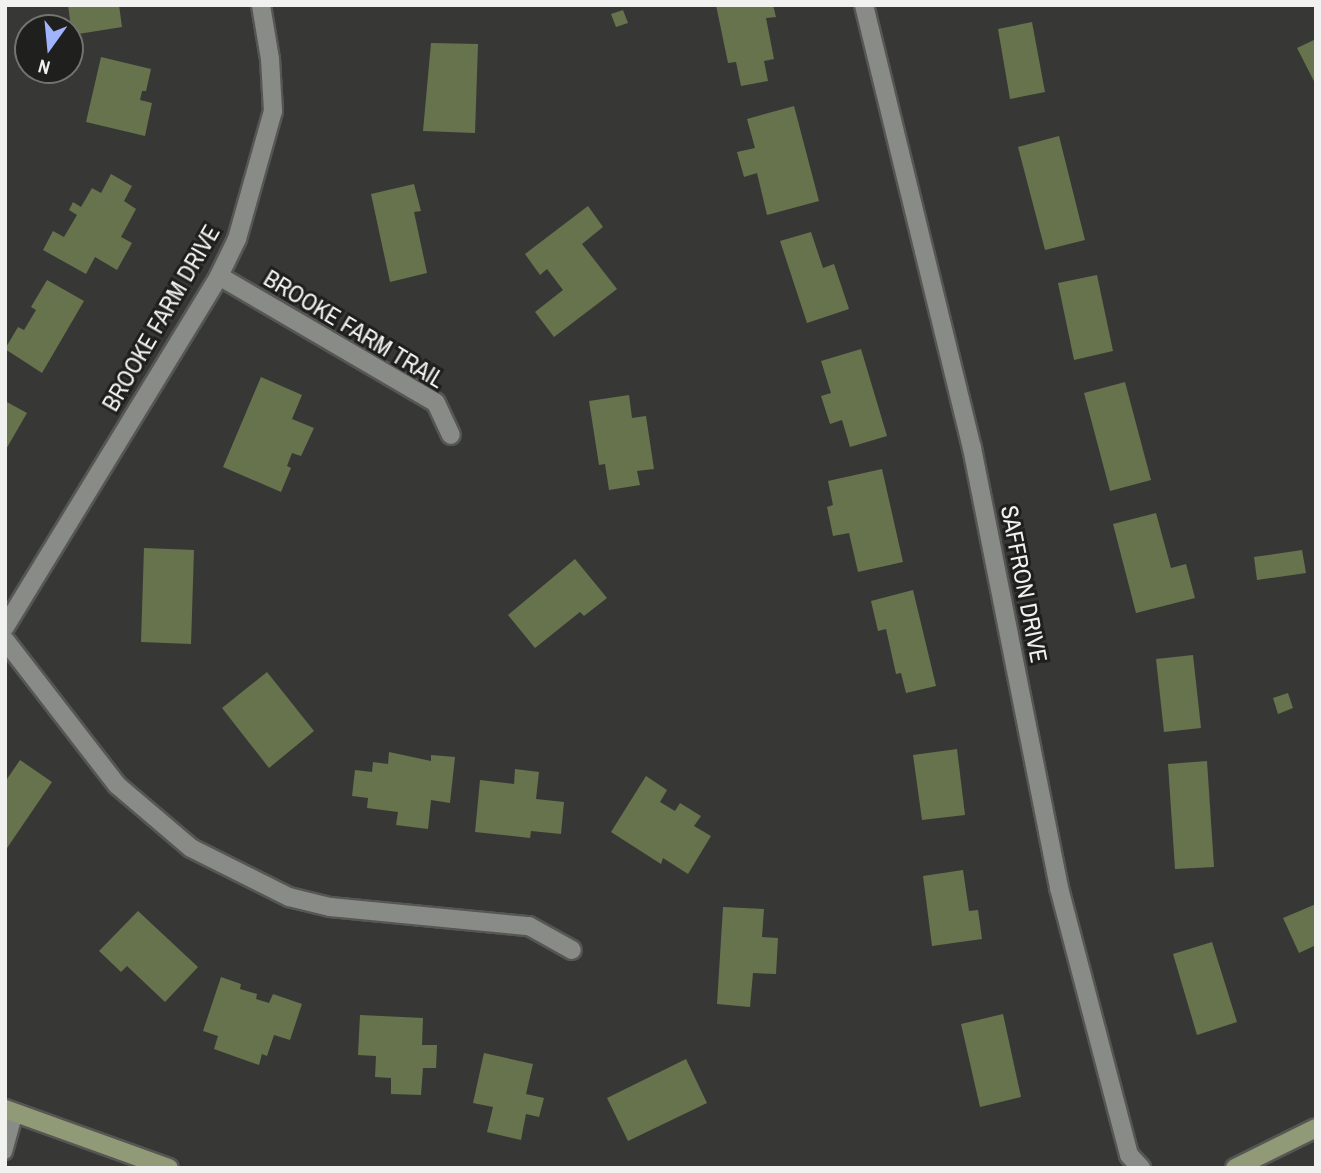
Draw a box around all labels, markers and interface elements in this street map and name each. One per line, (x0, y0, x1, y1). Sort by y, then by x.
north arrow (14, 14, 84, 84)
text: N (35, 53, 53, 81)
street label: BROOKE FARM DRIVE (96, 220, 226, 416)
street label: BROOKE FARM TRAIL (258, 264, 450, 394)
street label: SAFFRON DRIVE (995, 503, 1053, 665)

